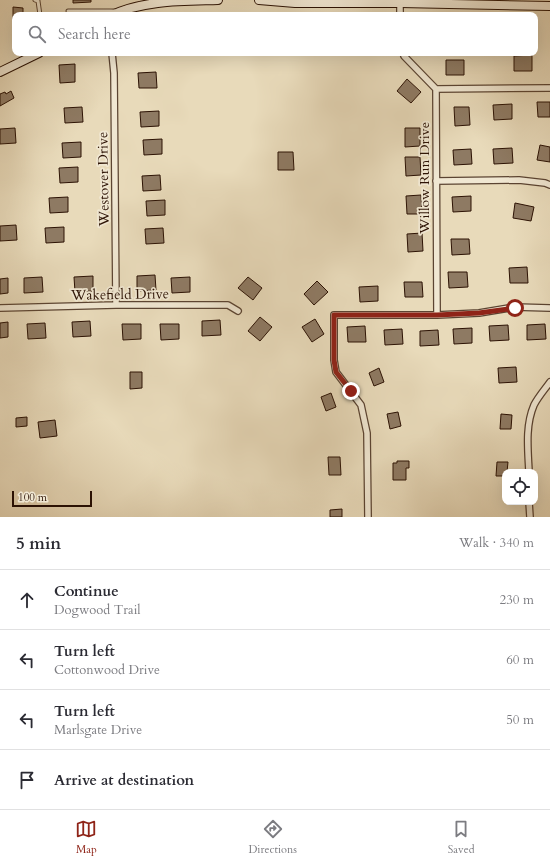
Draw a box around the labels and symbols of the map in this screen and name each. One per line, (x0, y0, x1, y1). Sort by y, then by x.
street label: Willow Run Drive (415, 122, 434, 235)
street label: Westover Drive (93, 131, 114, 227)
street label: Wakefield Drive (70, 284, 169, 305)
route start (506, 299, 524, 317)
route end (342, 382, 360, 400)
scale bar (12, 489, 92, 508)

